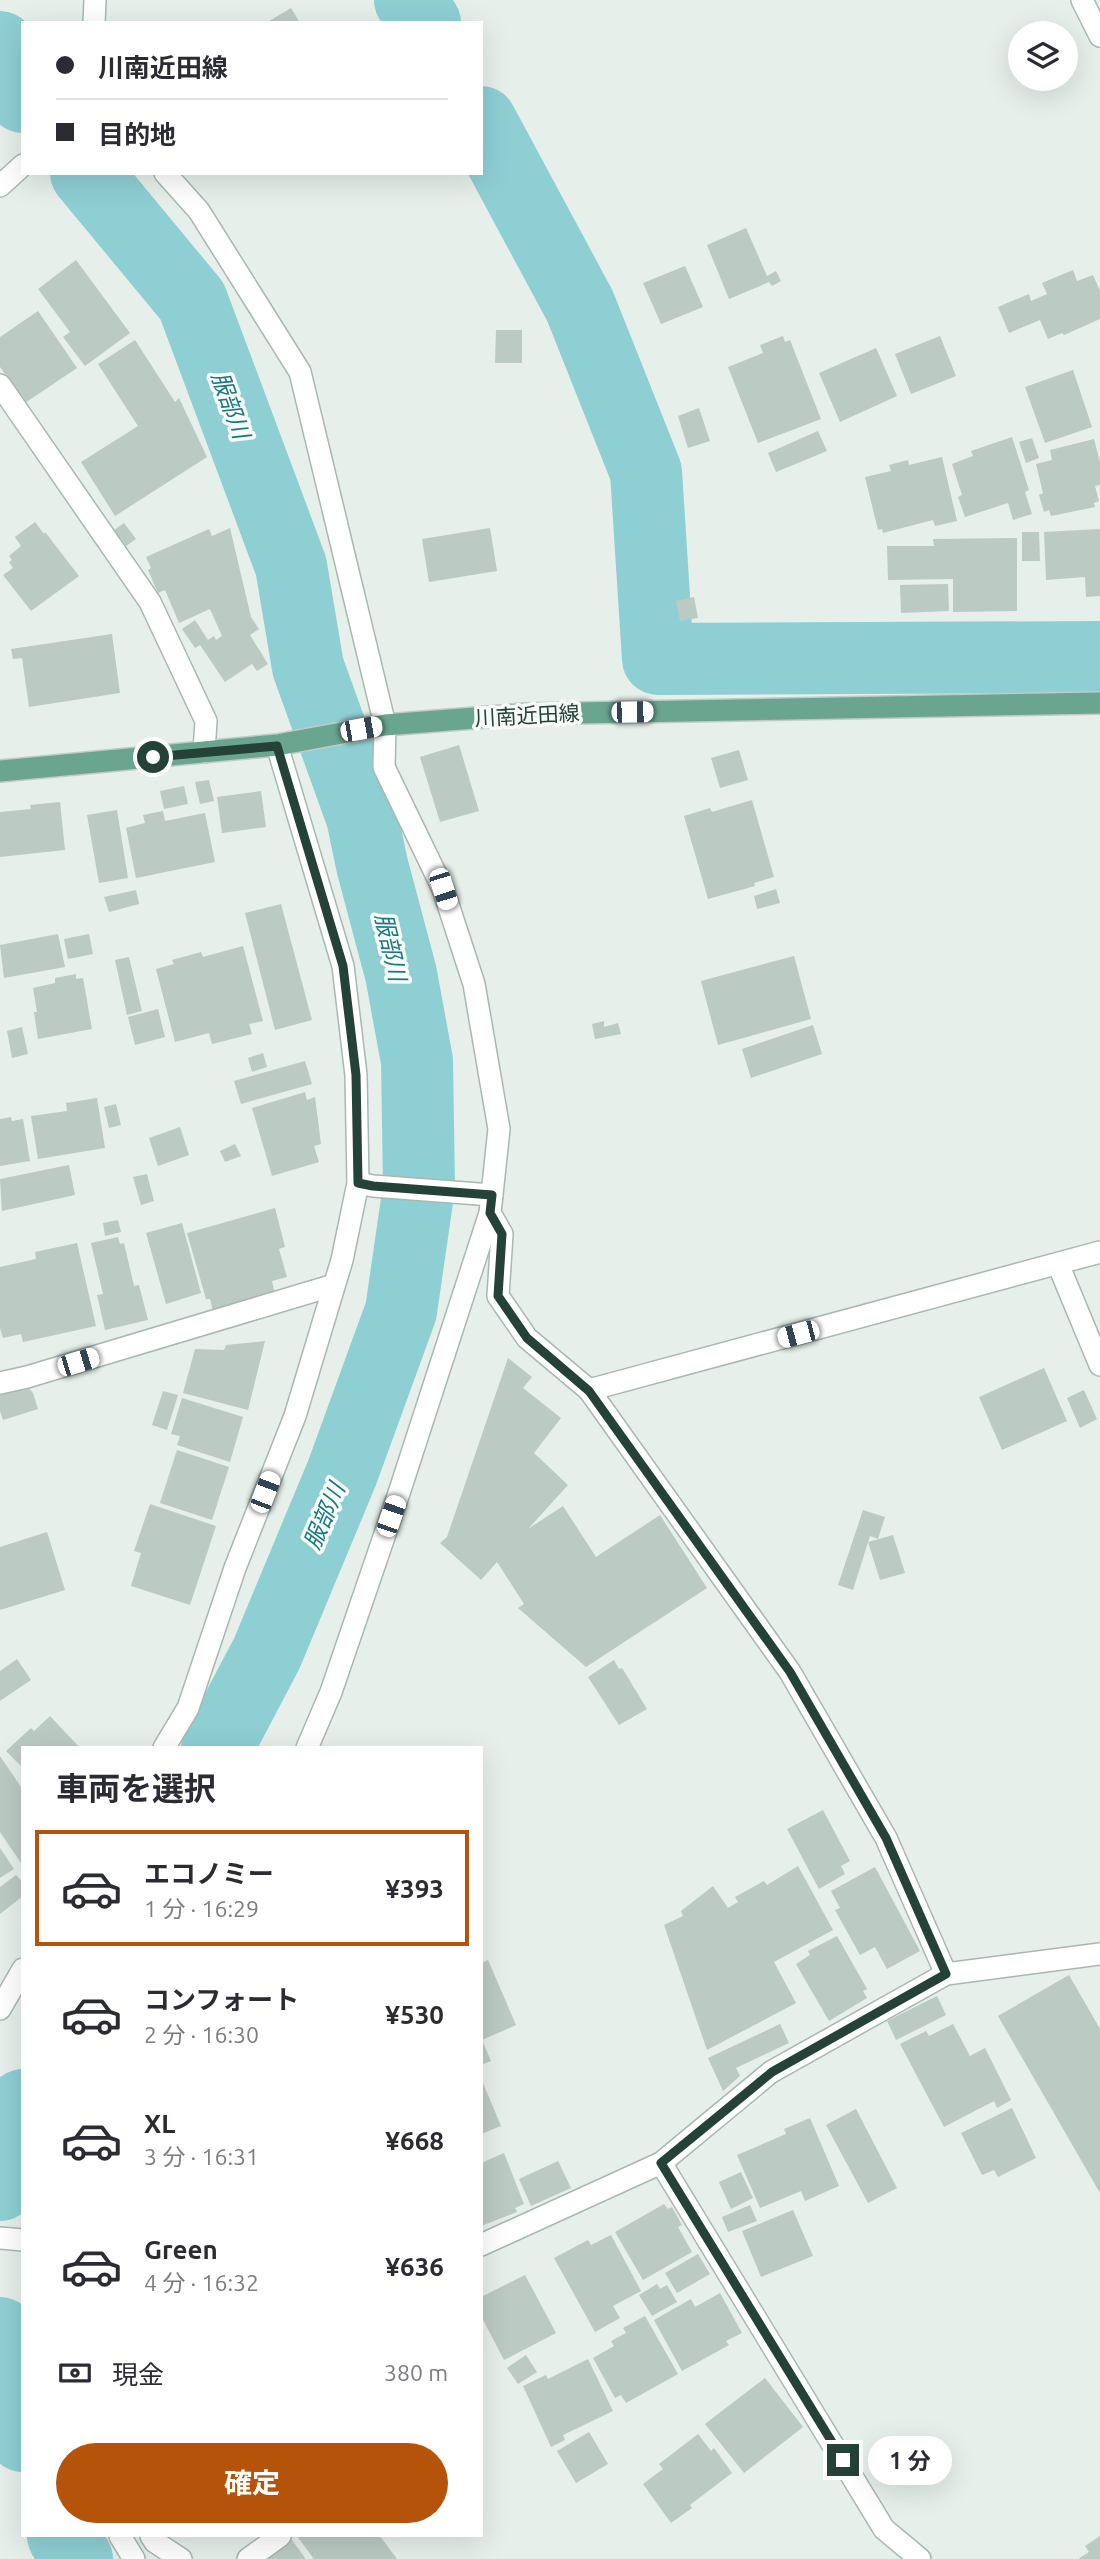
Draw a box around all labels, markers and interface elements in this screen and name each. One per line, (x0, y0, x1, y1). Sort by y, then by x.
map controls (1008, 21, 1078, 91)
button: layers (1008, 21, 1078, 91)
text: 川南近田線 (98, 53, 228, 82)
text: 目的地 (98, 120, 176, 149)
water label: 服部川 (207, 368, 256, 445)
street label: 川南近田線 (474, 700, 580, 730)
car (611, 701, 654, 723)
car (339, 715, 384, 743)
route start (137, 741, 169, 773)
car (427, 866, 460, 912)
water label: 服部川 (371, 911, 412, 986)
car (775, 1318, 822, 1350)
car (55, 1346, 102, 1378)
car (248, 1469, 283, 1515)
water label: 服部川 (299, 1477, 350, 1553)
car (375, 1493, 408, 1539)
text: 車両を選択 (56, 1770, 216, 1806)
icon: car (60, 1857, 123, 1920)
text: エコノミー (144, 1859, 274, 1888)
text: ¥393 (385, 1874, 444, 1903)
text: 1 分 · 16:29 (144, 1896, 259, 1921)
icon: car (60, 1983, 123, 2046)
text: コンフォート (144, 1985, 299, 2014)
text: ¥530 (385, 2000, 444, 2029)
text: 2 分 · 16:30 (144, 2022, 259, 2047)
icon: car (60, 2109, 123, 2172)
text: XL (144, 2109, 175, 2138)
text: ¥668 (385, 2126, 444, 2155)
text: 3 分 · 16:31 (144, 2144, 259, 2169)
icon: car (60, 2235, 123, 2298)
text: Green (144, 2235, 218, 2264)
text: ¥636 (385, 2252, 444, 2281)
text: 4 分 · 16:32 (144, 2270, 259, 2295)
icon: cash (56, 2354, 94, 2392)
text: 現金 (112, 2360, 164, 2389)
text: 380 m (384, 2360, 448, 2385)
callout: 1 分 (868, 2436, 952, 2484)
button: 確定 (56, 2443, 448, 2523)
route end (827, 2444, 859, 2476)
text: 1 分 (889, 2448, 931, 2473)

